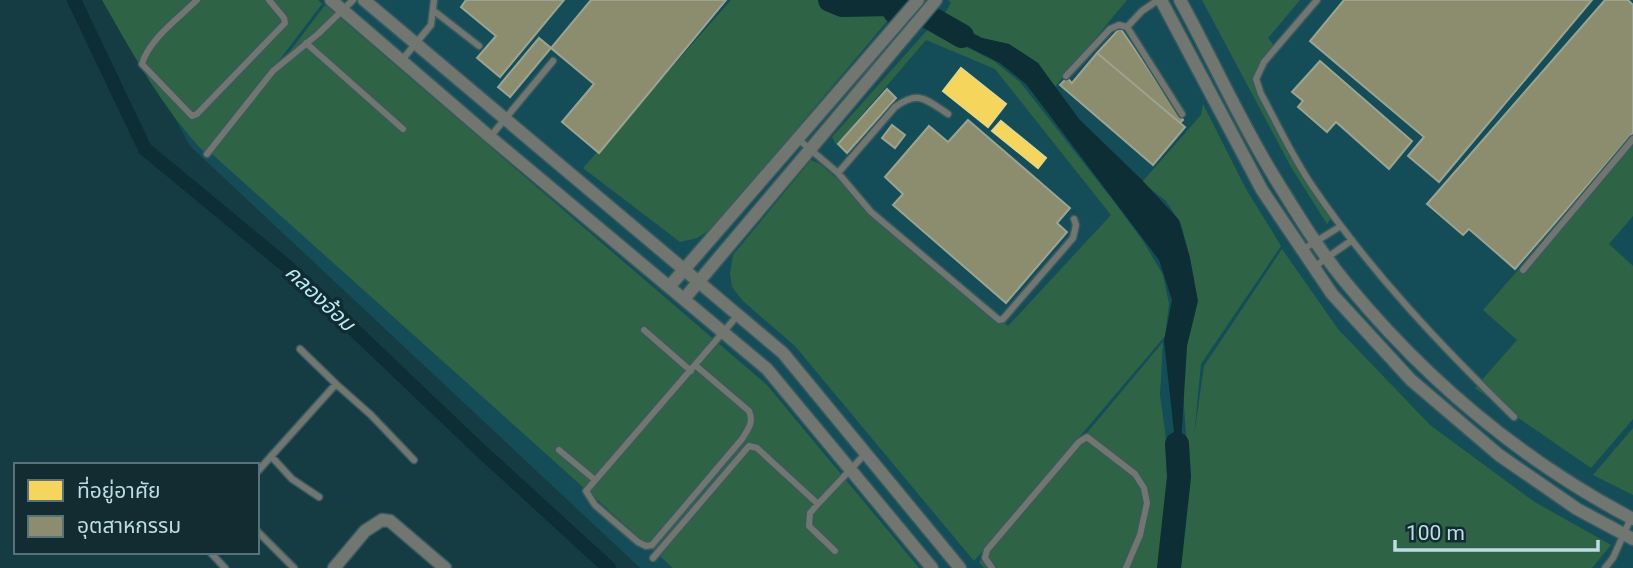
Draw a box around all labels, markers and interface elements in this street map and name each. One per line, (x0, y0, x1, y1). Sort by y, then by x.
water label: คลองอ้อม (281, 260, 361, 337)
legend (14, 463, 259, 554)
text: ที่อยู่อาศัย (77, 476, 161, 504)
scale bar (1395, 508, 1598, 552)
text: อุตสาหกรรม (77, 514, 181, 539)
text: 100 m (1406, 521, 1465, 545)

